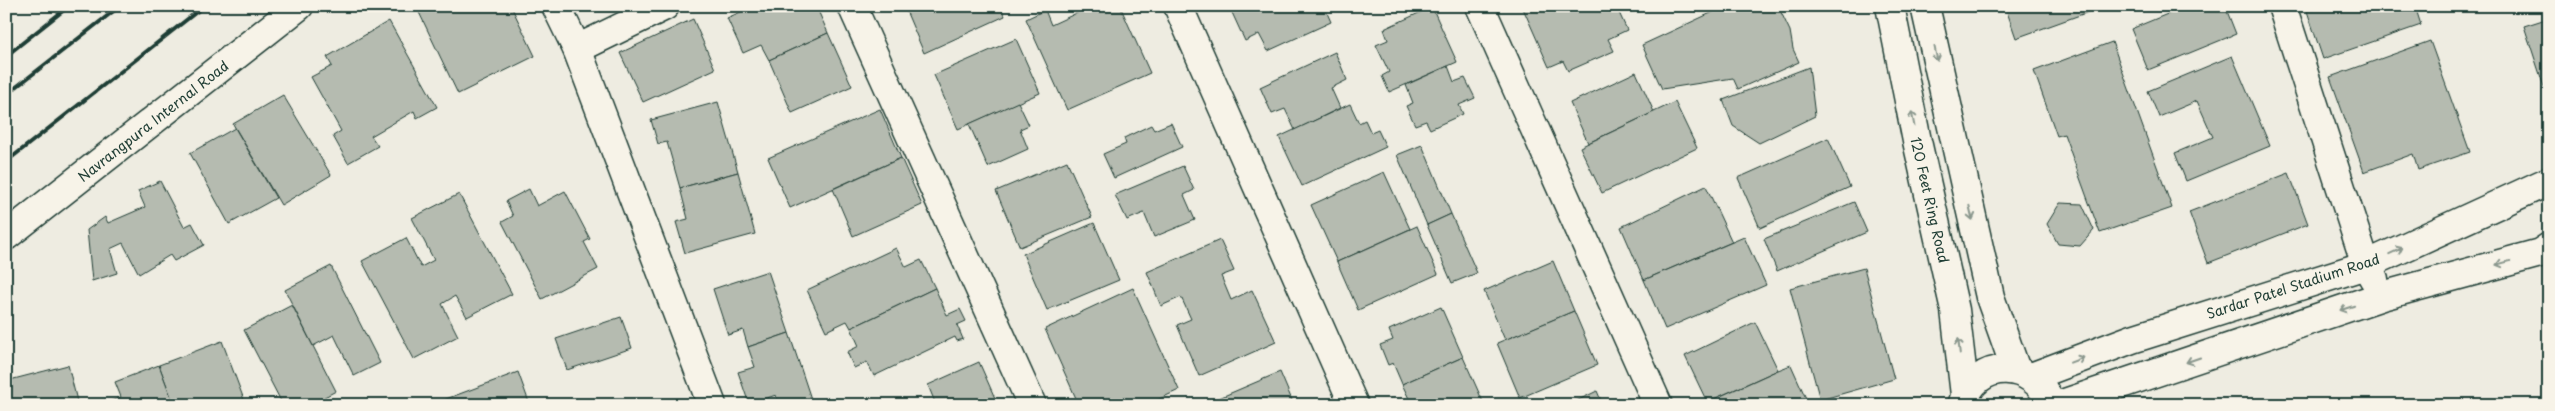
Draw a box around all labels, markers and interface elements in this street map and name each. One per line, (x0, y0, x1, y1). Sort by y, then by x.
one-way arrow (1931, 45, 1941, 61)
street label: Navrangpura Internal Road (73, 55, 233, 187)
one-way arrow (1907, 111, 1917, 127)
street label: 120 Feet Ring Road (1905, 135, 1955, 265)
one-way arrow (1967, 204, 1976, 220)
one-way arrow (2388, 246, 2403, 255)
street label: Sardar Patel Stadium Road (2204, 248, 2382, 324)
one-way arrow (2495, 259, 2511, 268)
one-way arrow (2340, 304, 2355, 313)
one-way arrow (1954, 339, 1964, 355)
one-way arrow (2069, 355, 2084, 364)
one-way arrow (2185, 355, 2201, 365)

